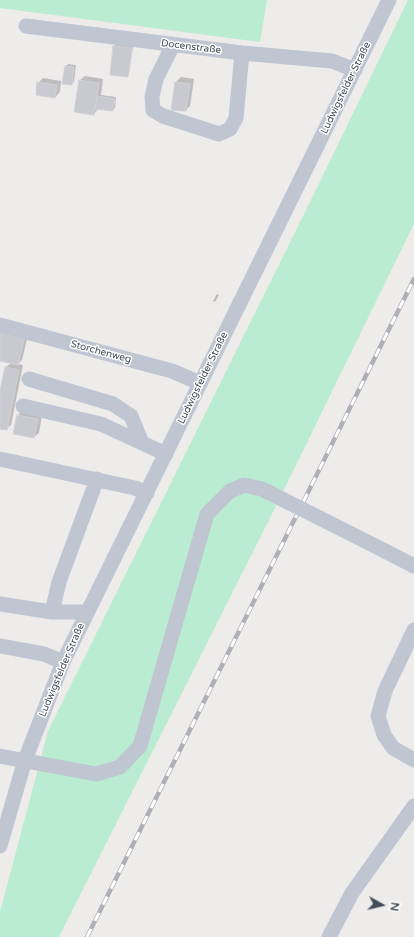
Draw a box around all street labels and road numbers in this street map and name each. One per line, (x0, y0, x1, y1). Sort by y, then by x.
street label: Docenstraße (160, 37, 222, 57)
street label: Ludwigsfelder Straße (319, 40, 373, 136)
street label: Ludwigsfelder Straße (176, 330, 230, 426)
street label: Storchenweg (69, 338, 133, 366)
street label: Ludwigsfelder Straße (37, 621, 87, 719)

